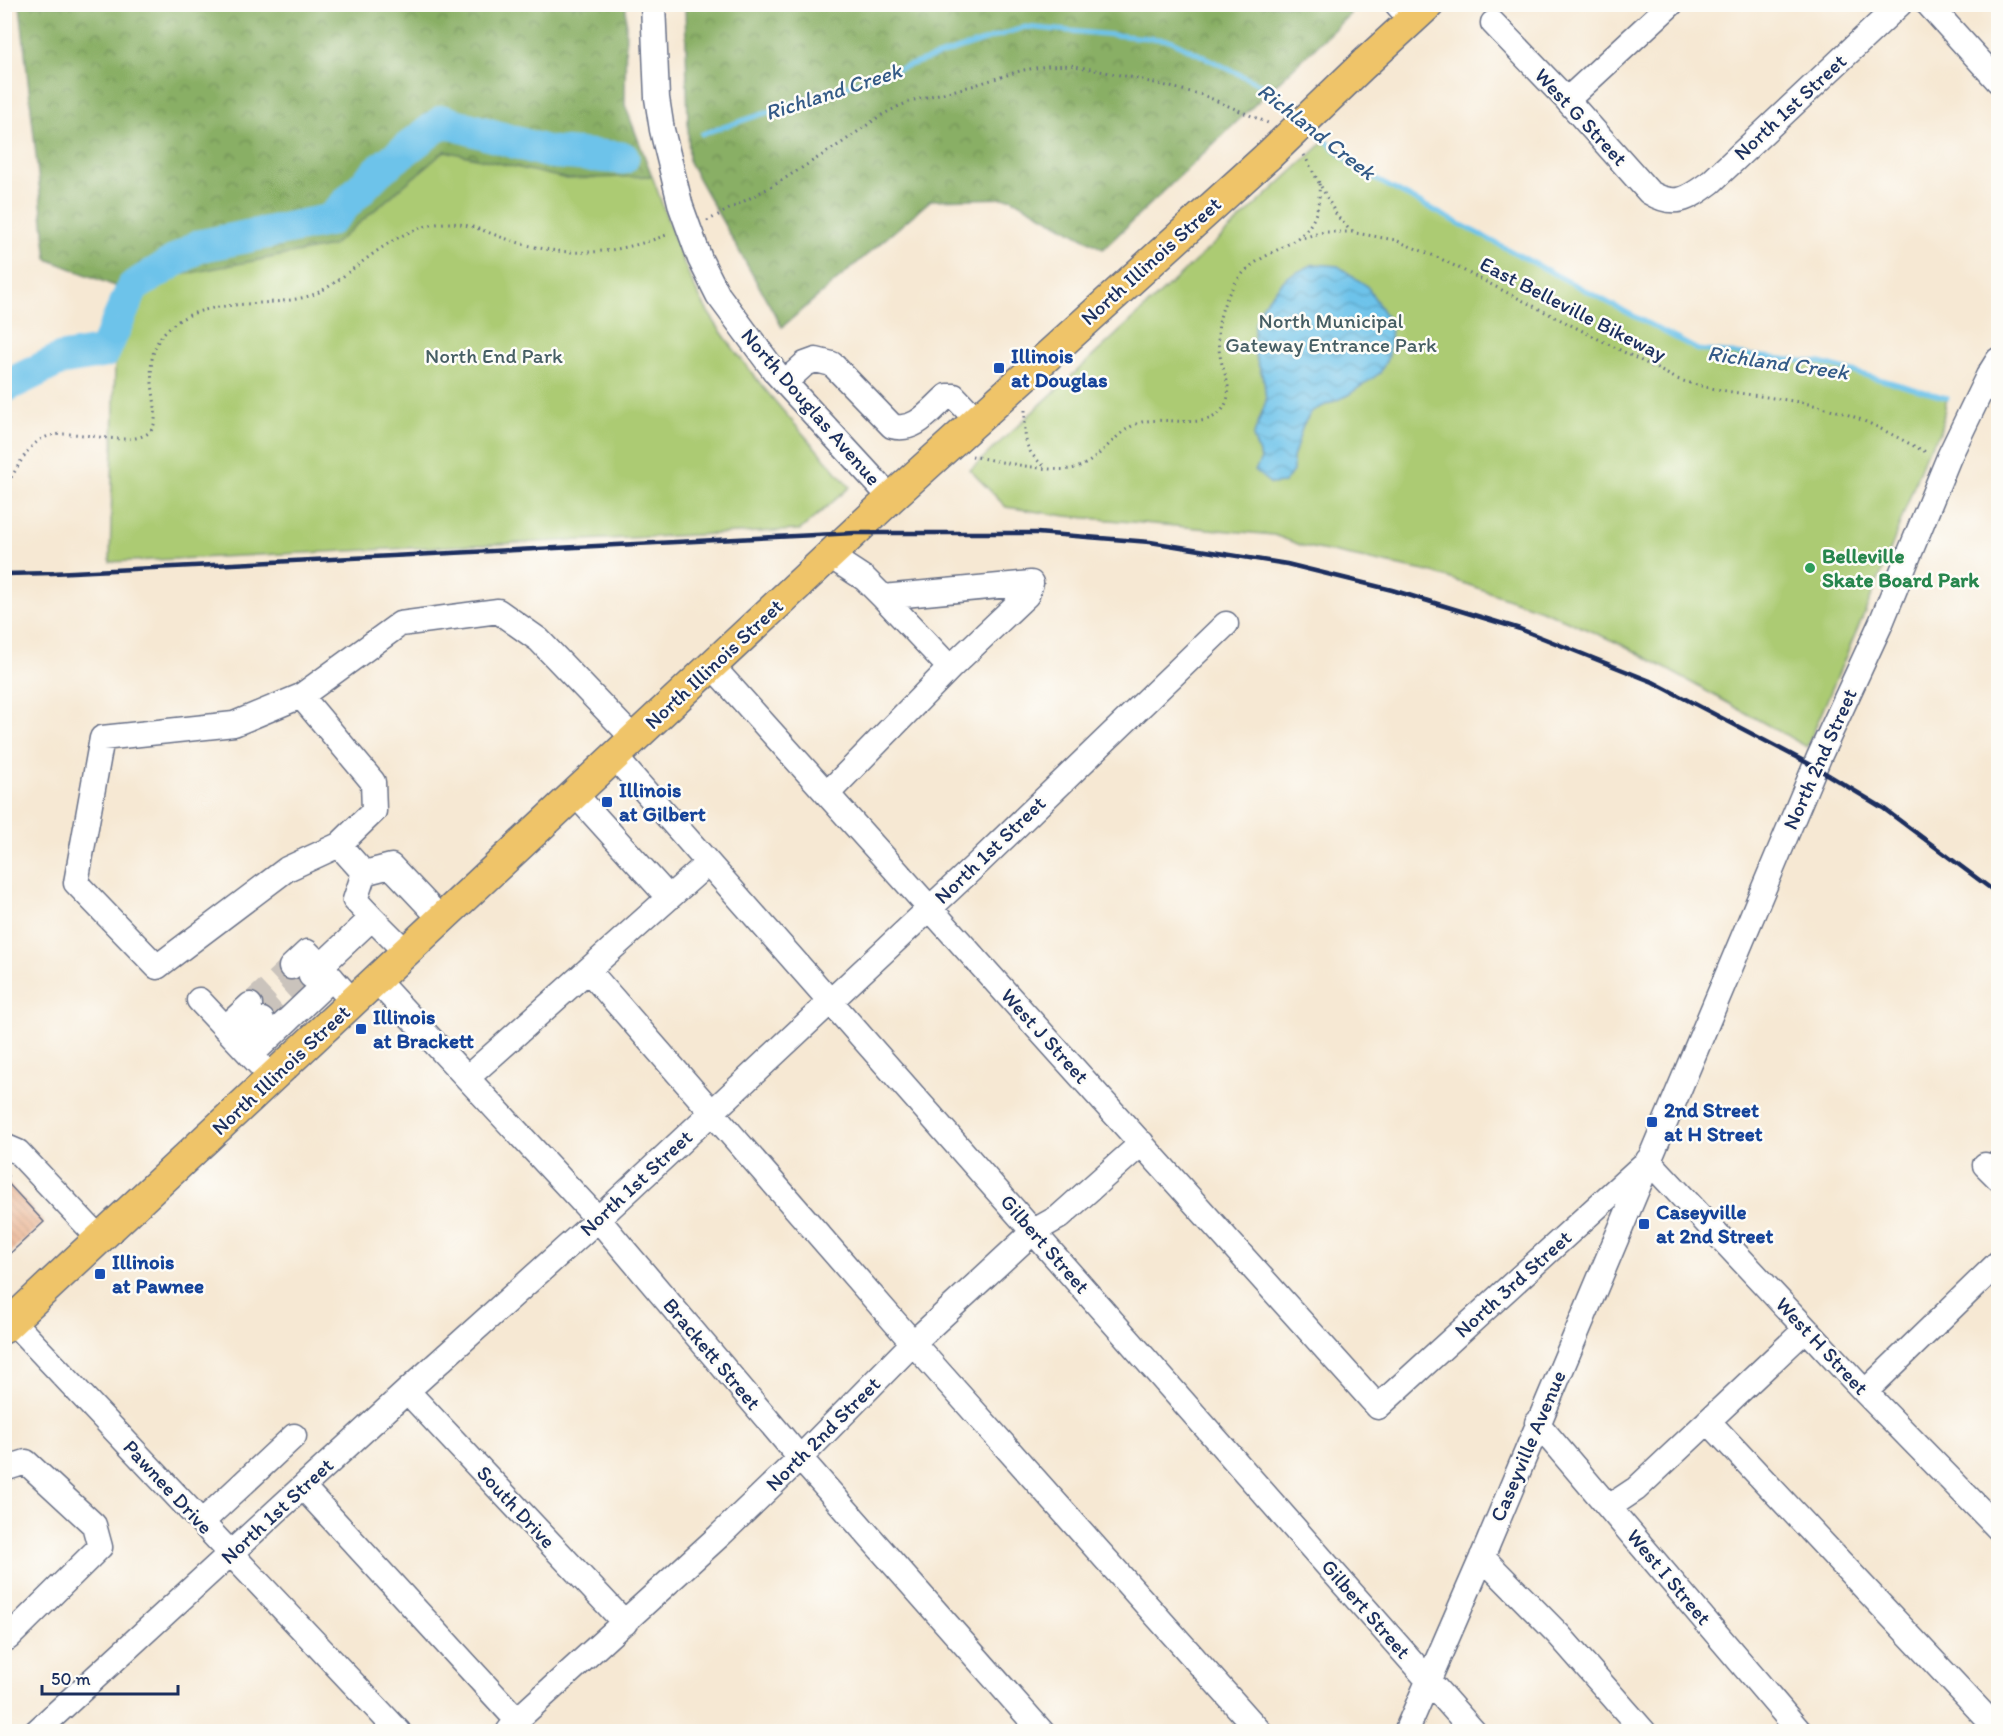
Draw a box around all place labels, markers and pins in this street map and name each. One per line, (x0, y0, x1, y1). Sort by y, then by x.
place label: Illinois at Douglas (1011, 343, 1108, 393)
marker: Illinois at Douglas (992, 361, 1006, 375)
place label: Belleville Skate Board Park (1822, 543, 1980, 592)
marker: Belleville Skate Board Park (1803, 561, 1817, 575)
place label: Illinois at Gilbert (619, 777, 706, 826)
marker: Illinois at Gilbert (600, 795, 614, 809)
place label: Illinois at Brackett (373, 1004, 474, 1053)
marker: Illinois at Brackett (354, 1022, 368, 1036)
place label: 2nd Street at H Street (1664, 1097, 1763, 1146)
marker: 2nd Street at H Street (1645, 1115, 1659, 1129)
place label: Caseyville at 2nd Street (1656, 1199, 1773, 1248)
marker: Caseyville at 2nd Street (1637, 1217, 1651, 1231)
place label: Illinois at Pawnee (112, 1249, 204, 1298)
marker: Illinois at Pawnee (93, 1267, 107, 1281)

